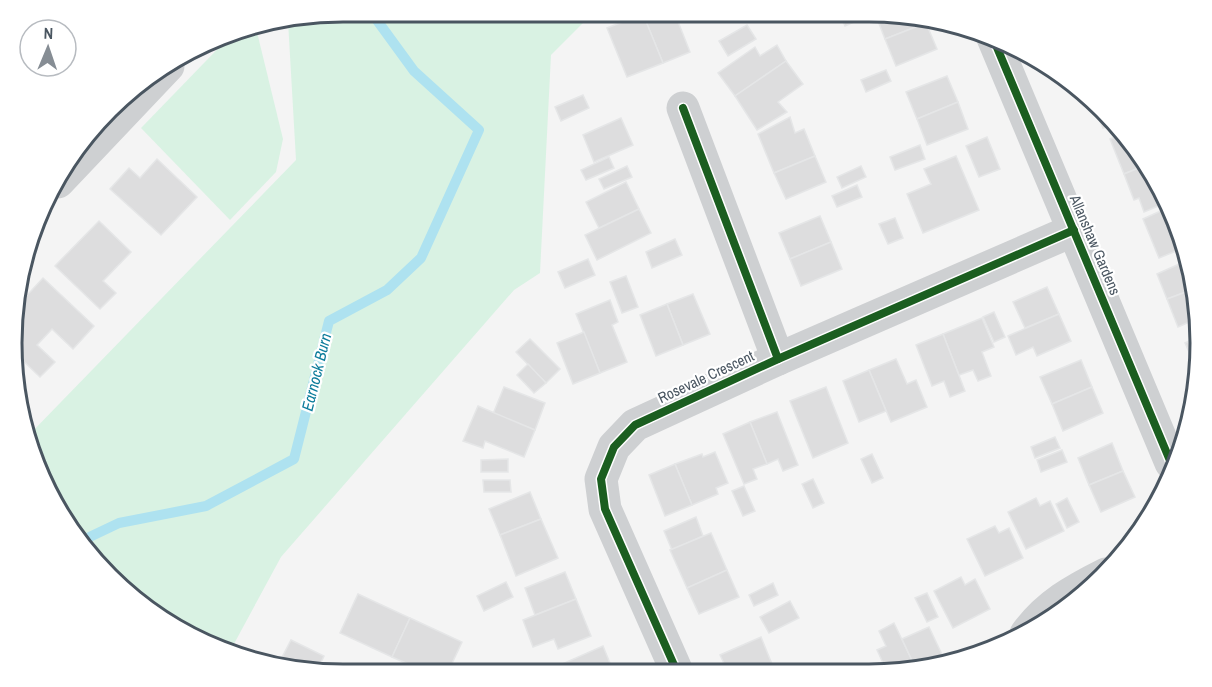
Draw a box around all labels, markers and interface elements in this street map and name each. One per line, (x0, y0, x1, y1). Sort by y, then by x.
north arrow (18, 18, 78, 78)
text: N (43, 22, 54, 44)
street label: Allanshaw Gardens (1065, 191, 1126, 298)
water label: Earnock Burn (296, 331, 336, 413)
street label: Rosevale Crescent (654, 345, 758, 408)

